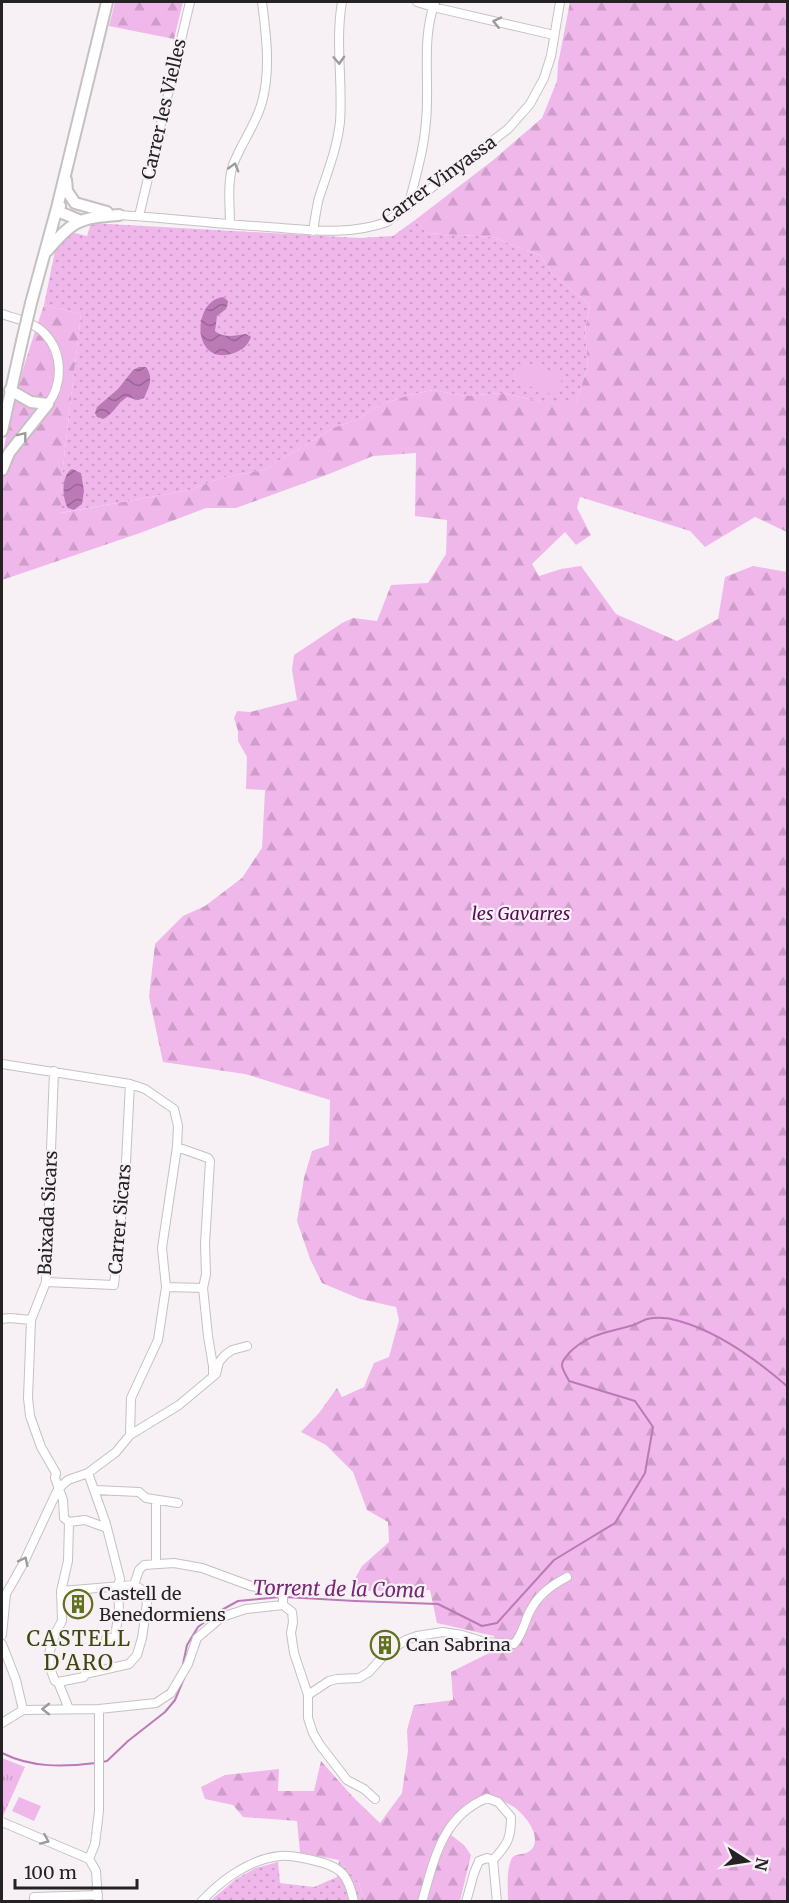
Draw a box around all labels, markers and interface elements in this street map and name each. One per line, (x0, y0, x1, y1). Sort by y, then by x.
one-way arrow (492, 17, 502, 30)
street label: Carrer les Vielles (136, 36, 191, 182)
one-way arrow (333, 55, 346, 64)
street label: Carrer Vinyassa (377, 130, 501, 229)
one-way arrow (227, 162, 239, 173)
one-way arrow (15, 432, 26, 443)
park label: les Gavarres (472, 902, 570, 925)
street label: Baixada Sicars (33, 1150, 62, 1276)
street label: Carrer Sicars (103, 1163, 136, 1275)
one-way arrow (17, 1556, 29, 1567)
water label: Torrent de la Coma (252, 1574, 426, 1603)
place label: Castell de Benedormiens (99, 1582, 226, 1626)
building icon: Castell de Benedormiens (62, 1588, 94, 1620)
district label: CASTELL D'ARO (26, 1625, 132, 1676)
building icon: Can Sabrina (369, 1629, 401, 1661)
place label: Can Sabrina (406, 1633, 511, 1656)
one-way arrow (41, 1703, 50, 1715)
north arrow (717, 1831, 777, 1891)
one-way arrow (39, 1833, 50, 1845)
scale bar (15, 1852, 136, 1890)
text: N (751, 1856, 773, 1873)
text: 100 m (24, 1861, 77, 1884)

